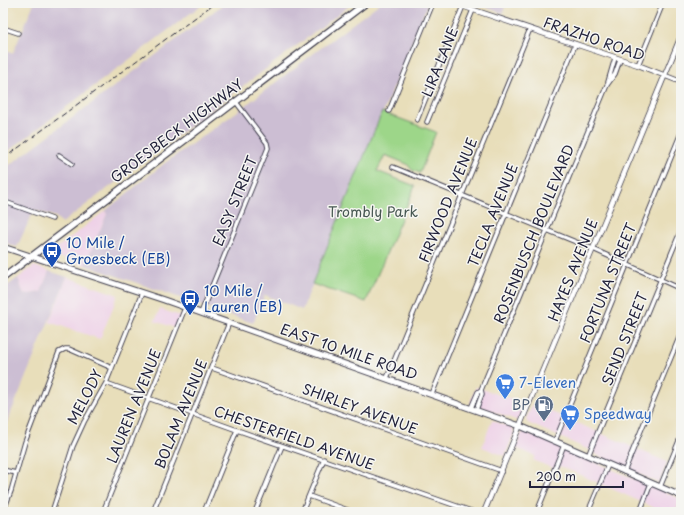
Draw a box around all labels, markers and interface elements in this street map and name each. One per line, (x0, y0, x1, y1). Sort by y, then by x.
street label: FRAZHO ROAD (541, 11, 648, 66)
street label: LIRA LANE (416, 24, 463, 100)
street label: GROESBECK HIGHWAY (106, 74, 247, 188)
street label: FIRWOOD AVENUE (413, 134, 482, 265)
street label: ROSENBUSCH BOULEVARD (488, 141, 579, 327)
street label: EASY STREET (207, 152, 262, 249)
street label: TECLA AVENUE (462, 160, 523, 270)
park label: Trombly Park (328, 201, 418, 222)
street label: HAYES AVENUE (542, 215, 603, 324)
street label: FORTUNA STREET (574, 219, 641, 346)
place label: 10 Mile / Groesbeck (EB) (66, 232, 171, 269)
bus stop icon: 10 Mile / Groesbeck (EB) (41, 240, 63, 268)
place label: 10 Mile / Lauren (EB) (204, 280, 283, 317)
bus stop icon: 10 Mile / Lauren (EB) (179, 288, 201, 316)
street label: SEND STREET (596, 289, 653, 389)
street label: EAST 10 MILE ROAD (278, 318, 421, 385)
street label: LAUREN AVENUE (101, 345, 166, 466)
street label: BOLAM AVENUE (149, 356, 212, 472)
street label: MELODY (62, 365, 108, 428)
supermarket icon: 7-Eleven (494, 372, 516, 400)
place label: 7-Eleven (519, 372, 576, 393)
street label: SHIRLEY AVENUE (299, 378, 421, 439)
place label: BP (512, 394, 530, 415)
fuel station icon: BP (533, 394, 555, 422)
street label: CHESTERFIELD AVENUE (211, 400, 377, 475)
supermarket icon: Speedway (559, 403, 581, 431)
place label: Speedway (584, 403, 652, 424)
scale bar (530, 463, 623, 489)
text: 200 m (536, 467, 576, 485)

